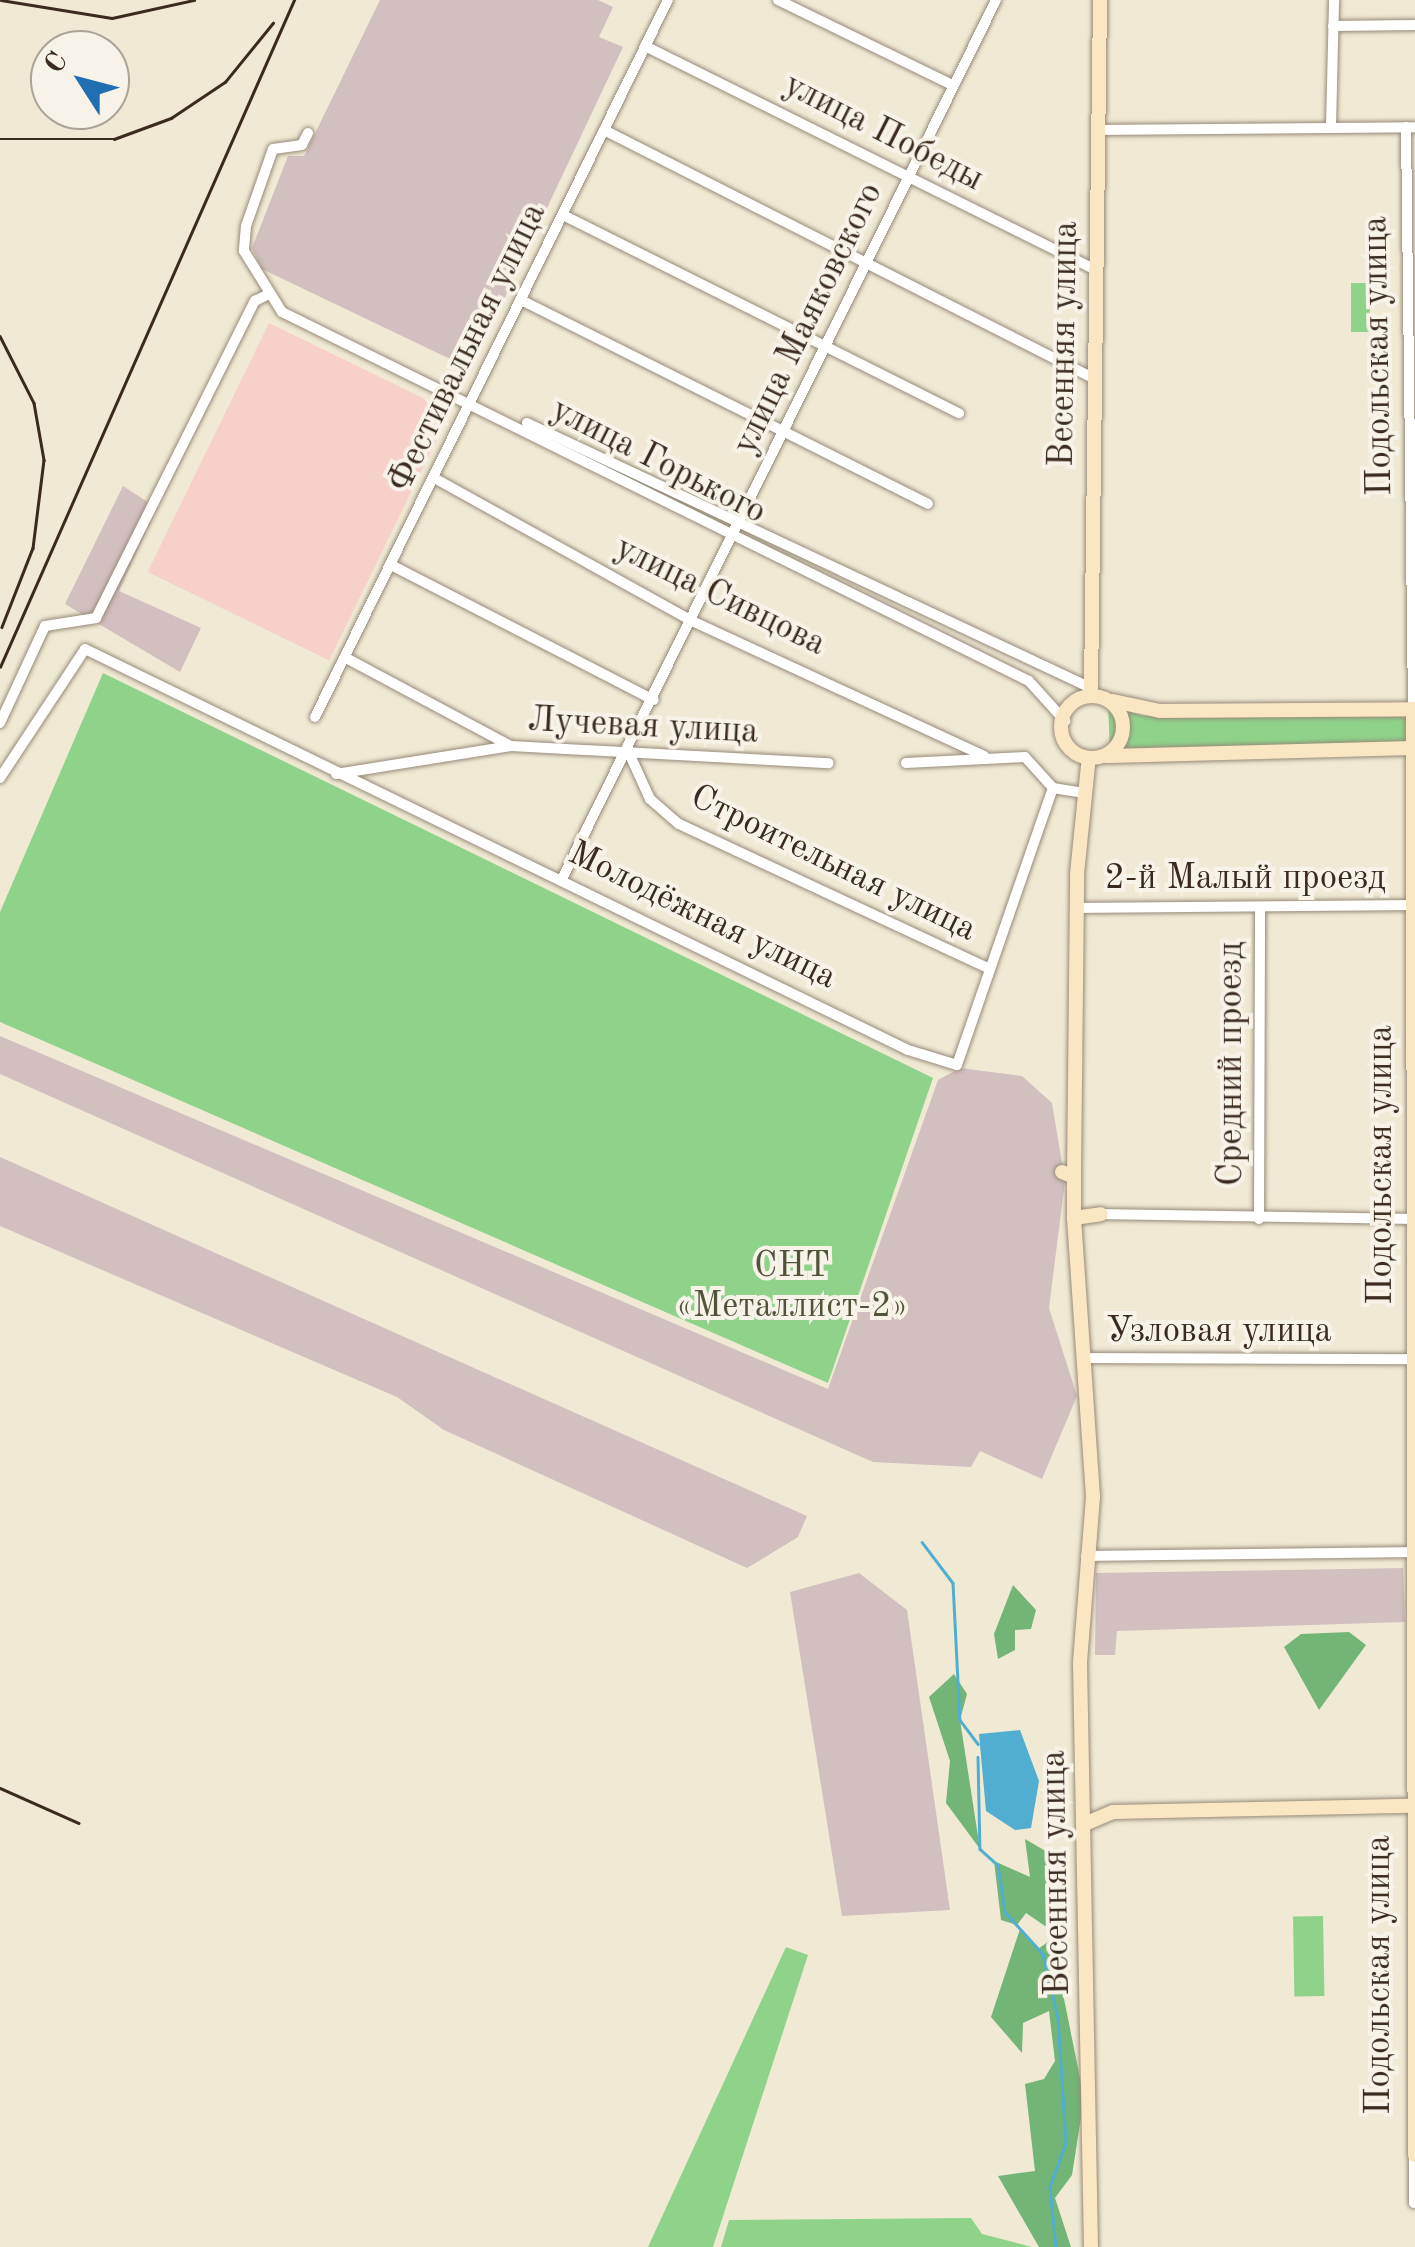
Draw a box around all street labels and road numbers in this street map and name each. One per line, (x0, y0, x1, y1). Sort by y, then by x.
street label: улица Победы (776, 65, 990, 201)
street label: улица Маяковского (725, 176, 893, 462)
street label: Фестивальная улица (380, 197, 556, 499)
street label: Подольская улица (1356, 216, 1402, 496)
street label: Весенняя улица (1042, 221, 1088, 467)
street label: улица Горького (544, 390, 772, 534)
street label: улица Сивцова (608, 528, 832, 666)
street label: Лучевая улица (527, 700, 759, 754)
street label: Строительная улица (683, 777, 983, 951)
street label: Молодёжная улица (561, 833, 843, 999)
street label: 2-й Малый проезд (1105, 858, 1385, 900)
street label: Средний проезд (1211, 942, 1253, 1186)
street label: Подольская улица (1361, 1025, 1403, 1305)
street label: Узловая улица (1106, 1311, 1332, 1353)
street label: Весенняя улица (1034, 1750, 1080, 1996)
street label: Подольская улица (1359, 1835, 1401, 2115)

